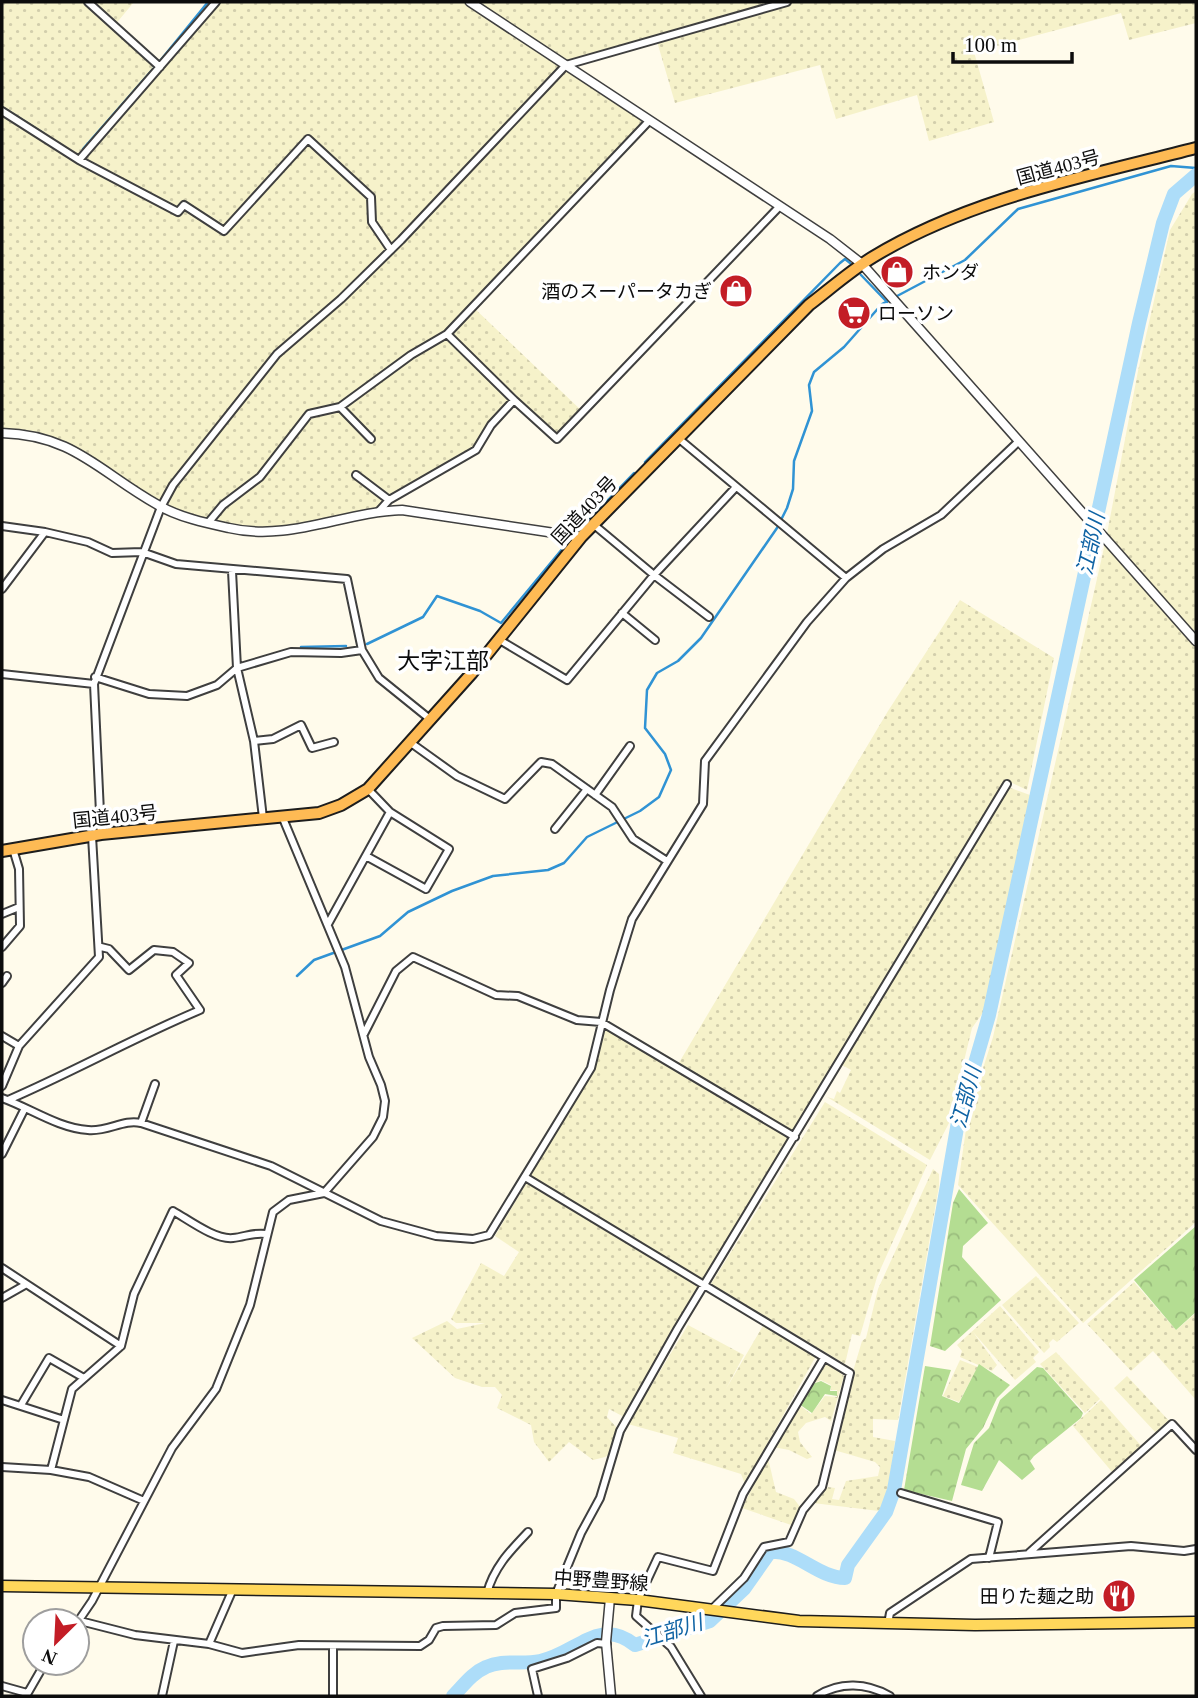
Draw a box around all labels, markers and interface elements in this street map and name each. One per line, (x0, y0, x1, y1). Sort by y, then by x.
scale bar (953, 21, 1072, 65)
text: 100 m (964, 33, 1017, 57)
street label: 国道403号 (1014, 146, 1102, 189)
shop icon: ホンダ (878, 253, 916, 291)
place label: ホンダ (922, 262, 979, 283)
shop icon: 酒のスーパータカぎ (717, 272, 755, 310)
place label: 酒のスーパータカぎ (541, 281, 712, 302)
supermarket icon: ローソン (835, 294, 873, 332)
place label: ローソン (878, 303, 954, 324)
street label: 国道403号 (548, 472, 621, 549)
water label: 江部川 (1073, 509, 1110, 577)
district label: 大字江部 (397, 649, 489, 674)
street label: 国道403号 (71, 802, 159, 831)
water label: 江部川 (946, 1062, 986, 1131)
street label: 中野豊野線 (553, 1567, 649, 1594)
restaurant icon: 田りた麺之助 (1100, 1577, 1138, 1615)
place label: 田りた麺之助 (980, 1586, 1094, 1607)
north arrow (21, 1607, 91, 1677)
water label: 江部川 (638, 1610, 708, 1652)
text: N (39, 1645, 60, 1669)

